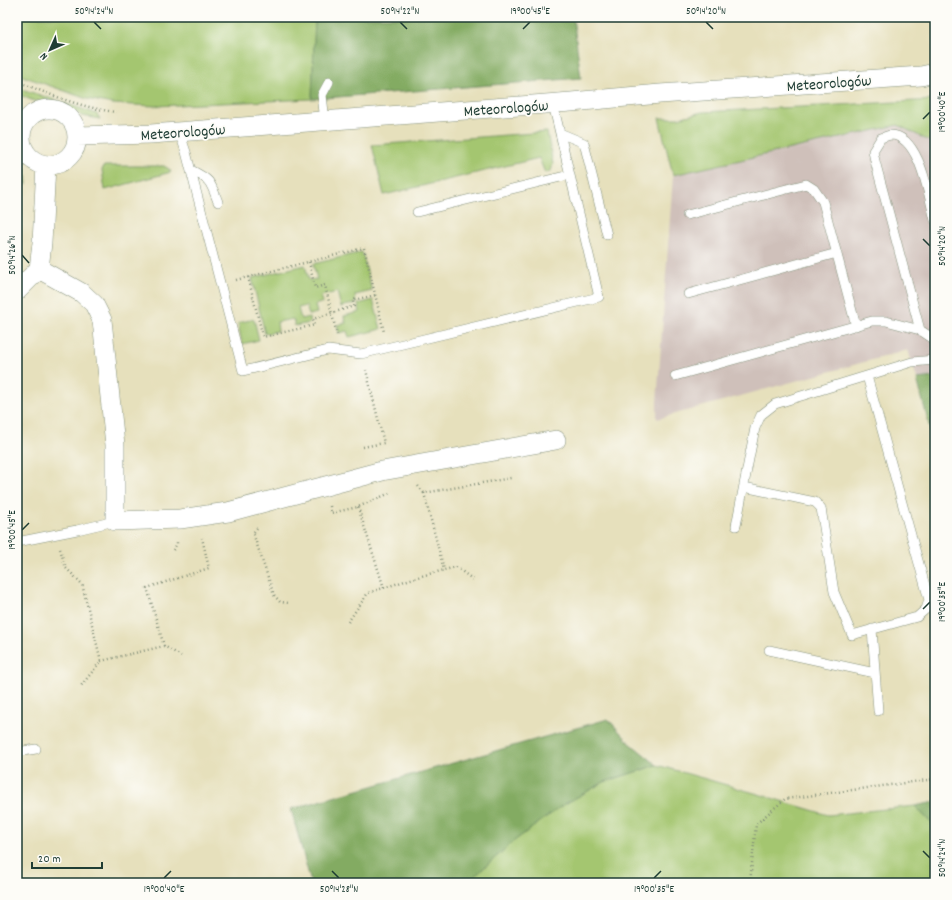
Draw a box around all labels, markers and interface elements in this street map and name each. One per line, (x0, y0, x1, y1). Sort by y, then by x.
text: 50°14'24"N (75, 5, 113, 19)
text: 50°14'22"N (381, 5, 419, 19)
text: 19°00'45"E (510, 5, 550, 19)
text: 50°14'20"N (686, 5, 726, 19)
north arrow (30, 30, 70, 70)
text: N (36, 48, 52, 63)
street label: Meteorologów (786, 70, 872, 99)
text: 19°00'40"E (936, 91, 950, 132)
street label: Meteorologów (463, 95, 549, 124)
street label: Meteorologów (140, 119, 226, 148)
text: 50°14'20"N (936, 226, 950, 266)
text: 50°14'26"N (6, 235, 20, 275)
text: 19°00'45"E (6, 510, 20, 550)
text: 19°00'35"E (936, 582, 950, 622)
text: 50°14'24"N (936, 839, 950, 877)
scale bar (32, 844, 102, 870)
text: 20 m (38, 851, 61, 868)
text: 19°00'40"E (144, 883, 185, 897)
text: 50°14'28"N (320, 883, 358, 897)
text: 19°00'35"E (634, 883, 674, 897)

